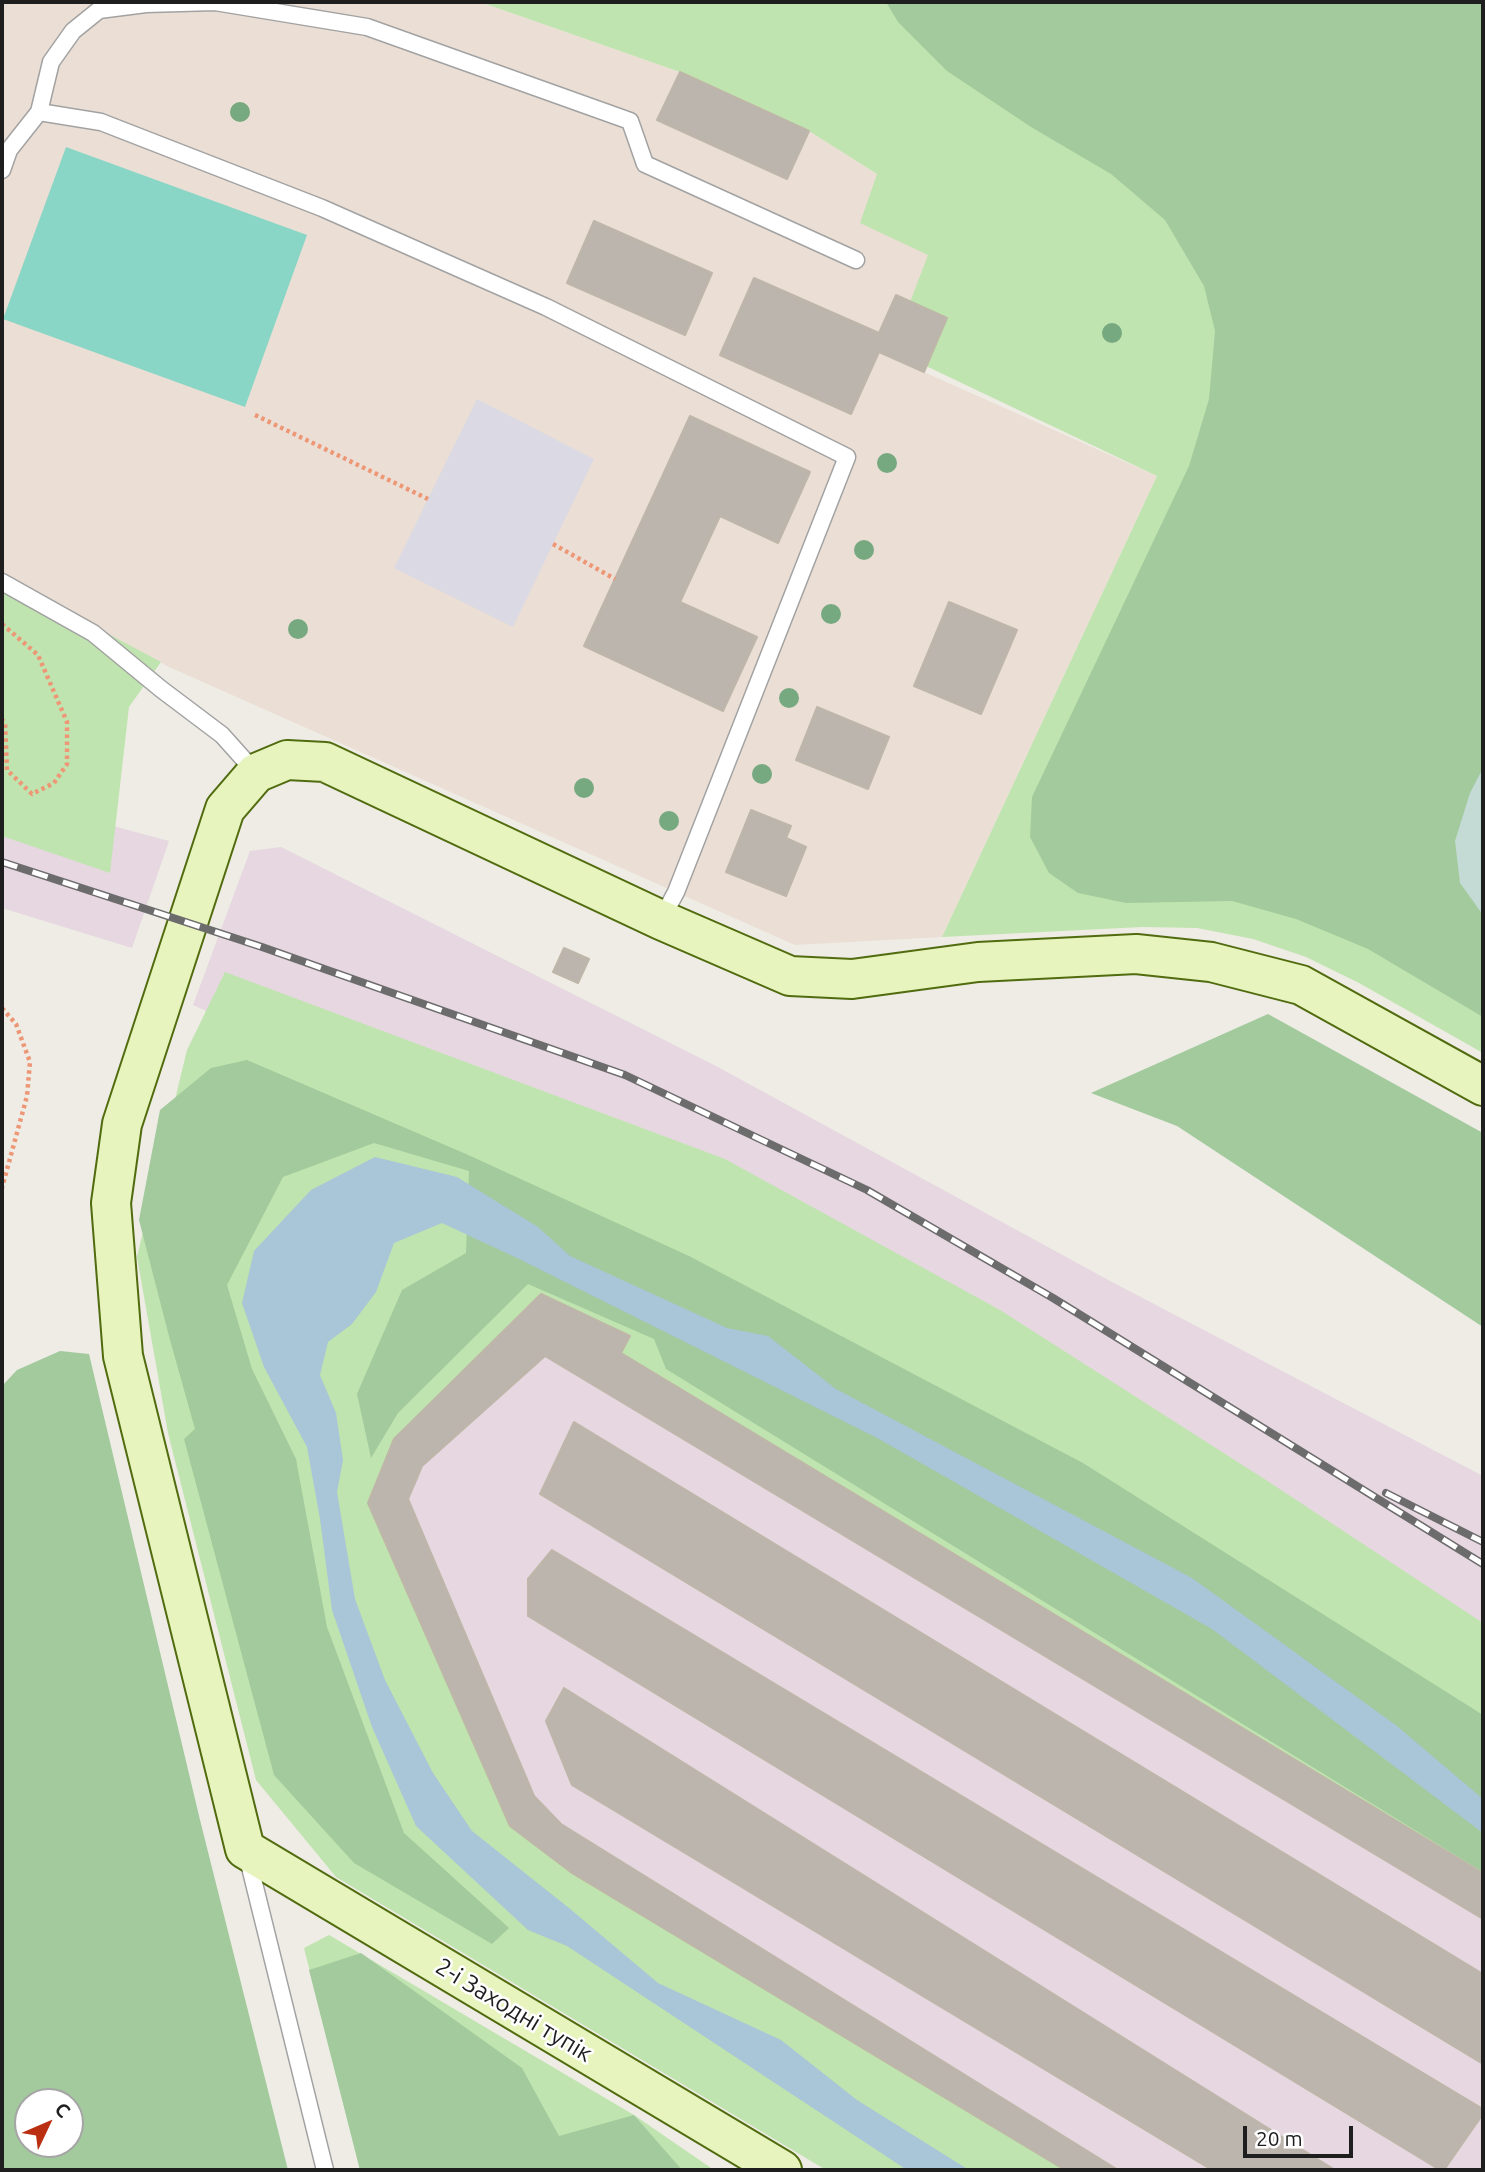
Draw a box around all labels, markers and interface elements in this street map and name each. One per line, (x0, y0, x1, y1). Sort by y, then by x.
street label: 2-і Заходні тупік (430, 1952, 598, 2068)
north arrow (14, 2088, 84, 2158)
text: С (51, 2098, 75, 2122)
scale bar (1247, 2112, 1357, 2156)
text: 20 m (1256, 2126, 1303, 2150)

